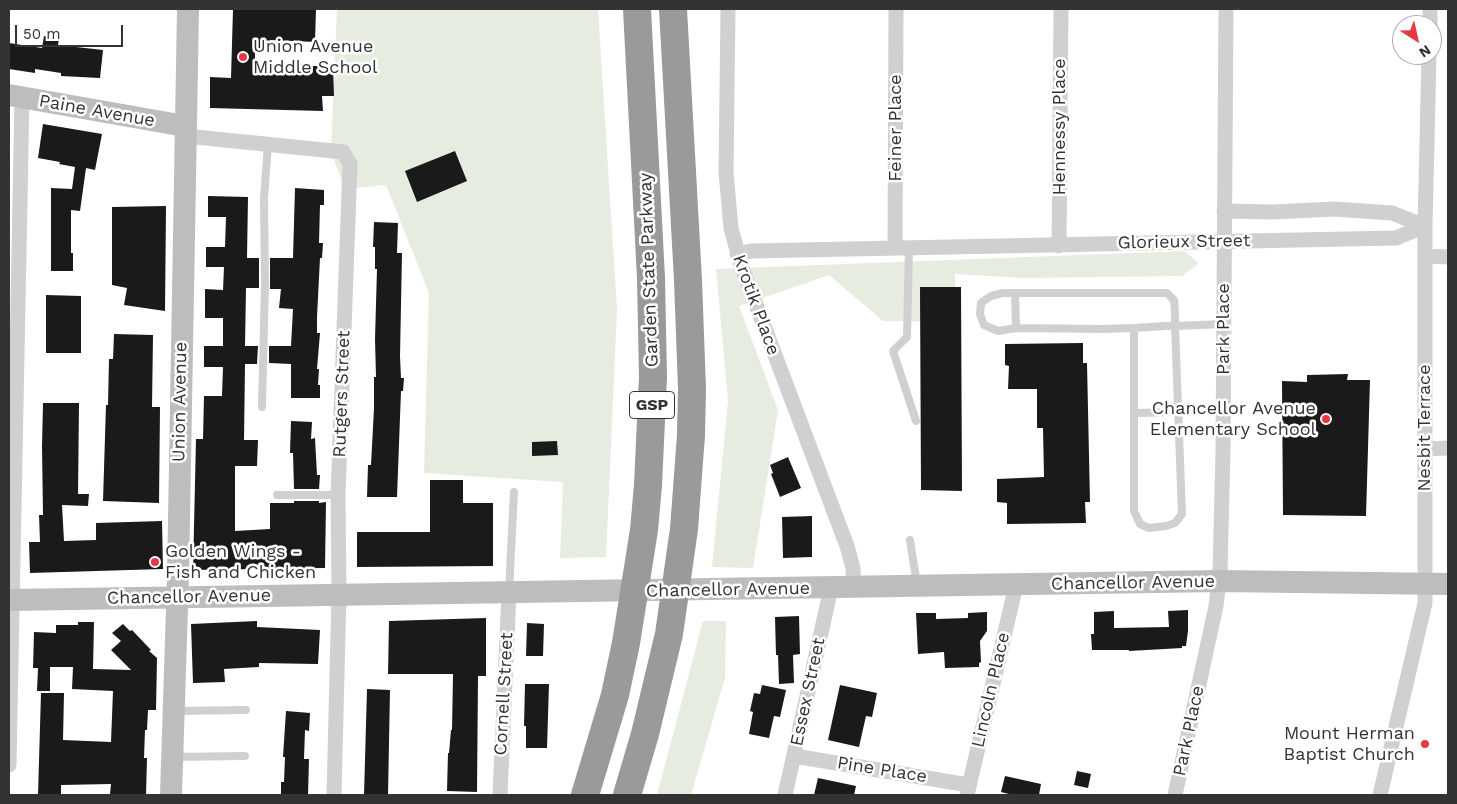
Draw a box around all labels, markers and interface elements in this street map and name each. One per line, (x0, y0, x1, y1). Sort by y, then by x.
scale bar (18, 15, 125, 47)
north arrow (1392, 15, 1442, 65)
text: 50 m (23, 25, 60, 43)
place label: Union Avenue Middle School (253, 36, 378, 78)
text: N (1416, 42, 1434, 61)
marker: Union Avenue Middle School (237, 51, 249, 63)
street label: Hennessy Place (1049, 58, 1071, 196)
street label: Feiner Place (885, 74, 907, 182)
street label: Paine Avenue (37, 90, 157, 132)
street label: Garden State Parkway (635, 172, 663, 368)
street label: Glorieux Street (1117, 230, 1251, 254)
street label: Krotik Place (728, 252, 784, 358)
street label: Park Place (1213, 283, 1235, 375)
street label: Rutgers Street (329, 330, 355, 458)
street label: Union Avenue (168, 342, 192, 462)
street label: Nesbit Terrace (1414, 364, 1436, 492)
road number: GSP (630, 392, 674, 418)
place label: Chancellor Avenue Elementary School (1150, 398, 1316, 440)
marker: Chancellor Avenue Elementary School (1320, 413, 1332, 425)
place label: Golden Wings - Fish and Chicken (165, 541, 316, 584)
marker: Golden Wings - Fish and Chicken (149, 556, 161, 568)
street label: Chancellor Avenue (1051, 571, 1215, 595)
street label: Chancellor Avenue (646, 578, 810, 602)
street label: Chancellor Avenue (107, 585, 271, 609)
street label: Lincoln Place (967, 630, 1015, 750)
street label: Cornell Street (490, 632, 518, 756)
street label: Essex Street (786, 636, 830, 748)
street label: Park Place (1169, 684, 1209, 778)
place label: Mount Herman Baptist Church (1284, 723, 1415, 766)
marker: Mount Herman Baptist Church (1419, 738, 1431, 750)
street label: Pine Place (836, 752, 928, 788)

